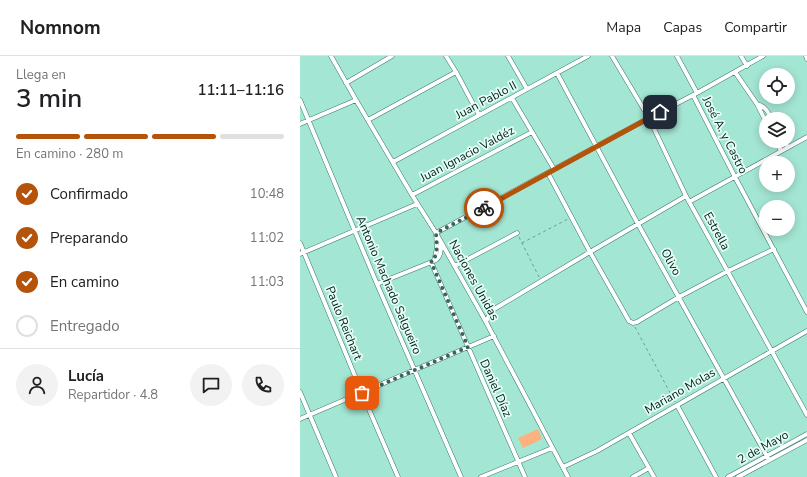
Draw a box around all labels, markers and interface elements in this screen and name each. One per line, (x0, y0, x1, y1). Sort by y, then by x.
text: Nomnom (20, 15, 101, 41)
text: Mapa (606, 18, 641, 37)
text: Capas (663, 18, 702, 37)
text: Compartir (724, 18, 787, 37)
text: Llega en (16, 66, 66, 84)
map controls (759, 68, 795, 236)
button: locate (759, 68, 795, 104)
street label: Juan Pablo II (452, 77, 519, 123)
text: 11:11–11:16 (197, 80, 284, 100)
text: 3 min (16, 81, 82, 116)
street label: José A. y Castro (698, 93, 752, 177)
pin (643, 95, 677, 129)
icon: home (649, 101, 671, 123)
button: layers (759, 112, 795, 148)
street label: Juan Ignacio Valdéz (416, 122, 517, 186)
text: En camino · 280 m (16, 145, 123, 163)
button: + (759, 156, 795, 192)
icon: check (16, 183, 38, 205)
text: Confirmado (50, 184, 128, 204)
text: 10:48 (250, 185, 284, 203)
courier (464, 188, 504, 228)
icon: bike (473, 197, 495, 219)
button: − (759, 200, 795, 236)
street label: Estrella (700, 209, 734, 253)
street label: Antonio Machado Salgueiro (353, 213, 426, 357)
icon: check (16, 227, 38, 249)
text: Preparando (50, 228, 128, 248)
text: 11:02 (250, 229, 284, 247)
street label: Naciones Unidas (445, 237, 503, 323)
street label: Olivo (657, 246, 685, 279)
icon: check (16, 271, 38, 293)
text: En camino (50, 272, 119, 292)
text: 11:03 (250, 273, 284, 291)
street label: Paulo Reichart (322, 284, 366, 363)
text: Entregado (50, 316, 120, 336)
street label: Daniel Díaz (476, 357, 516, 420)
button: person (16, 364, 58, 406)
button: chat (190, 364, 232, 406)
button: phone (242, 364, 284, 406)
street label: Mariano Molas (642, 364, 719, 418)
text: Lucía (68, 366, 104, 386)
pin (345, 376, 379, 410)
icon: bag (351, 382, 373, 404)
text: Repartidor · 4.8 (68, 386, 158, 404)
street label: 2 de Mayo (735, 426, 792, 468)

